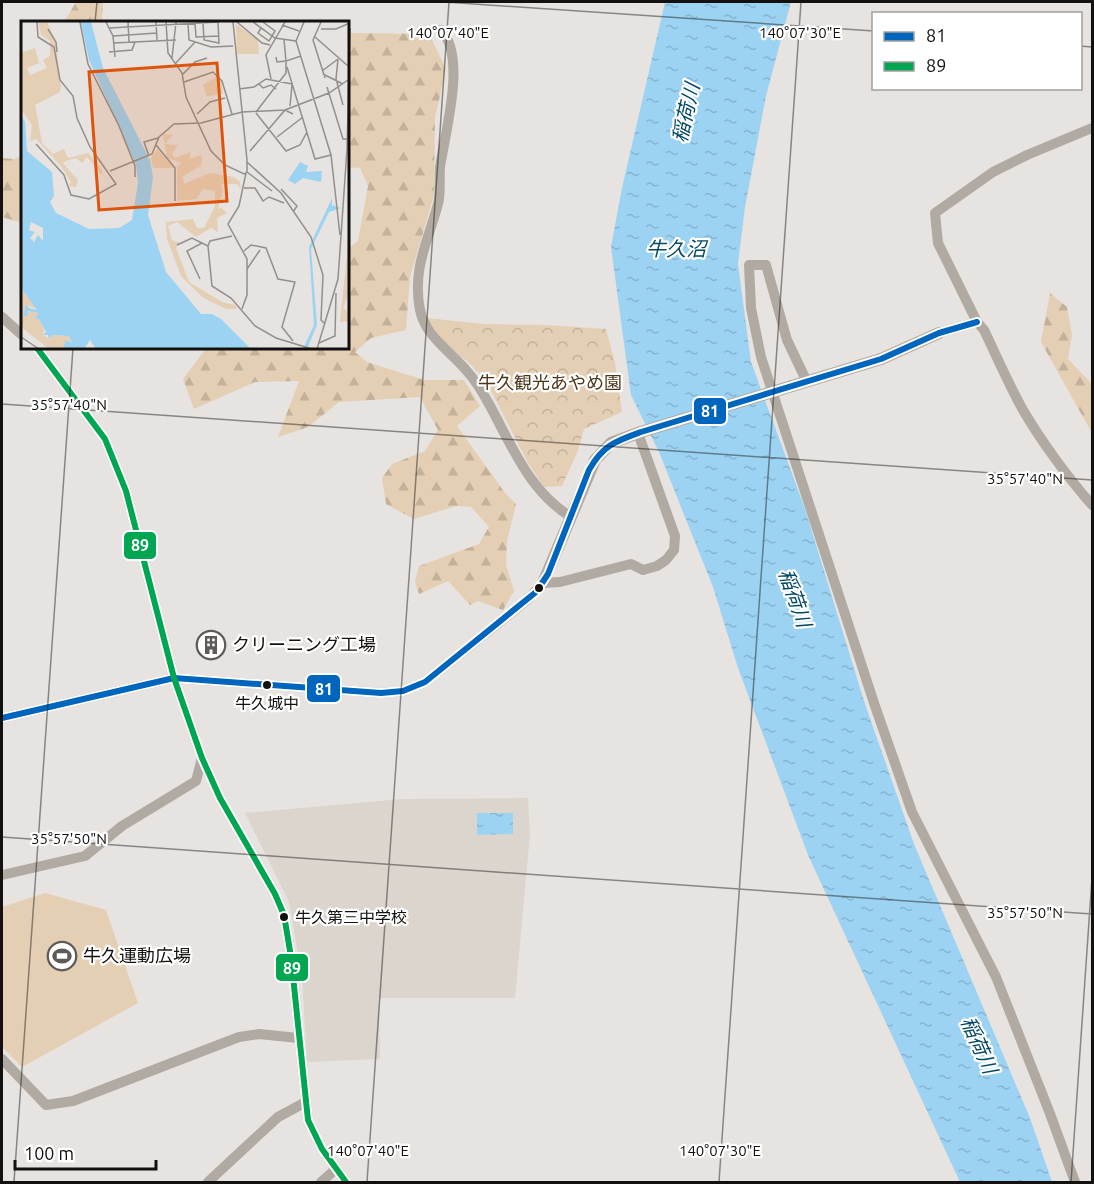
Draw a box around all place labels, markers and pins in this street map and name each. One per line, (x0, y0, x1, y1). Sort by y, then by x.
unlabelled marker (533, 582, 545, 594)
building icon: クリーニング工場 (195, 629, 227, 661)
place label: クリーニング工場 (232, 634, 376, 654)
marker: 牛久城中 (261, 679, 273, 691)
place label: 牛久城中 (235, 694, 299, 712)
place label: 牛久第三中学校 (295, 908, 407, 926)
marker: 牛久第三中学校 (278, 911, 290, 923)
sports icon: 牛久運動広場 (46, 940, 78, 972)
place label: 牛久運動広場 (83, 945, 191, 965)

